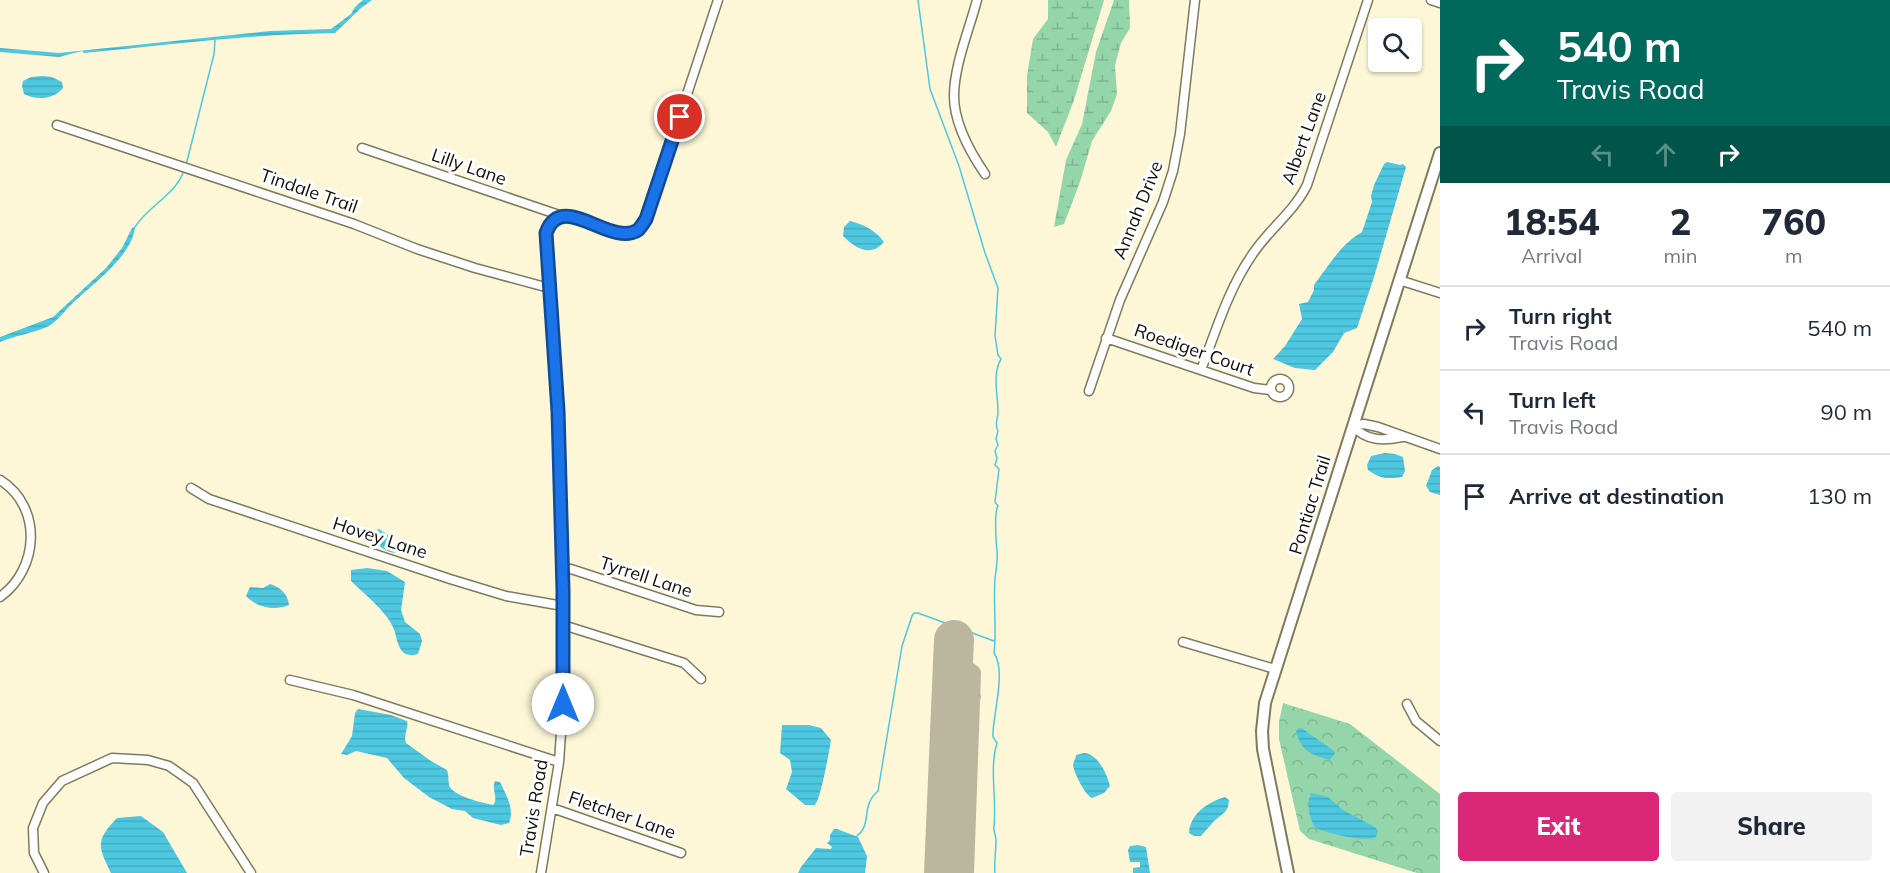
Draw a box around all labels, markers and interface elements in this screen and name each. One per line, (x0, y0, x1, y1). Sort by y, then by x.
map controls (1368, 18, 1422, 72)
button: search (1368, 18, 1422, 72)
text: 540 m (1557, 20, 1682, 73)
icon: right (1458, 24, 1536, 102)
text: Travis Road (1557, 72, 1704, 106)
street label: Albert Lane (1276, 88, 1331, 187)
pin (654, 91, 705, 142)
icon: arrive (663, 100, 696, 133)
icon: left (1586, 138, 1619, 171)
icon: ahead (1649, 138, 1682, 171)
icon: right (1712, 138, 1745, 171)
street label: Lilly Lane (429, 143, 510, 190)
street label: Annah Drive (1107, 157, 1168, 262)
street label: Tindale Trail (257, 163, 361, 218)
text: 18:54 (1504, 199, 1600, 244)
text: 2 (1670, 199, 1691, 244)
text: 760 (1761, 199, 1826, 244)
text: Arrival (1521, 243, 1582, 268)
text: min (1663, 243, 1698, 268)
text: m (1785, 243, 1803, 268)
text: Turn right (1509, 302, 1612, 330)
icon: right (1458, 312, 1491, 345)
text: 540 m (1807, 314, 1872, 342)
street label: Roediger Court (1131, 318, 1257, 381)
text: Travis Road (1509, 330, 1618, 355)
text: Turn left (1509, 386, 1596, 414)
icon: left (1458, 396, 1491, 429)
text: 90 m (1821, 398, 1872, 426)
text: Travis Road (1509, 414, 1618, 439)
street label: Pontiac Trail (1284, 453, 1335, 557)
icon: arrive (1458, 480, 1491, 513)
text: Arrive at destination (1509, 482, 1724, 510)
text: 130 m (1807, 482, 1872, 510)
street label: Hovey Lane (330, 511, 430, 564)
street label: Tyrrell Lane (597, 551, 695, 602)
position arrow (531, 672, 595, 736)
street label: Travis Road (514, 758, 553, 858)
street label: Fletcher Lane (566, 785, 679, 844)
button: Exit (1458, 792, 1659, 861)
button: Share (1671, 792, 1872, 861)

